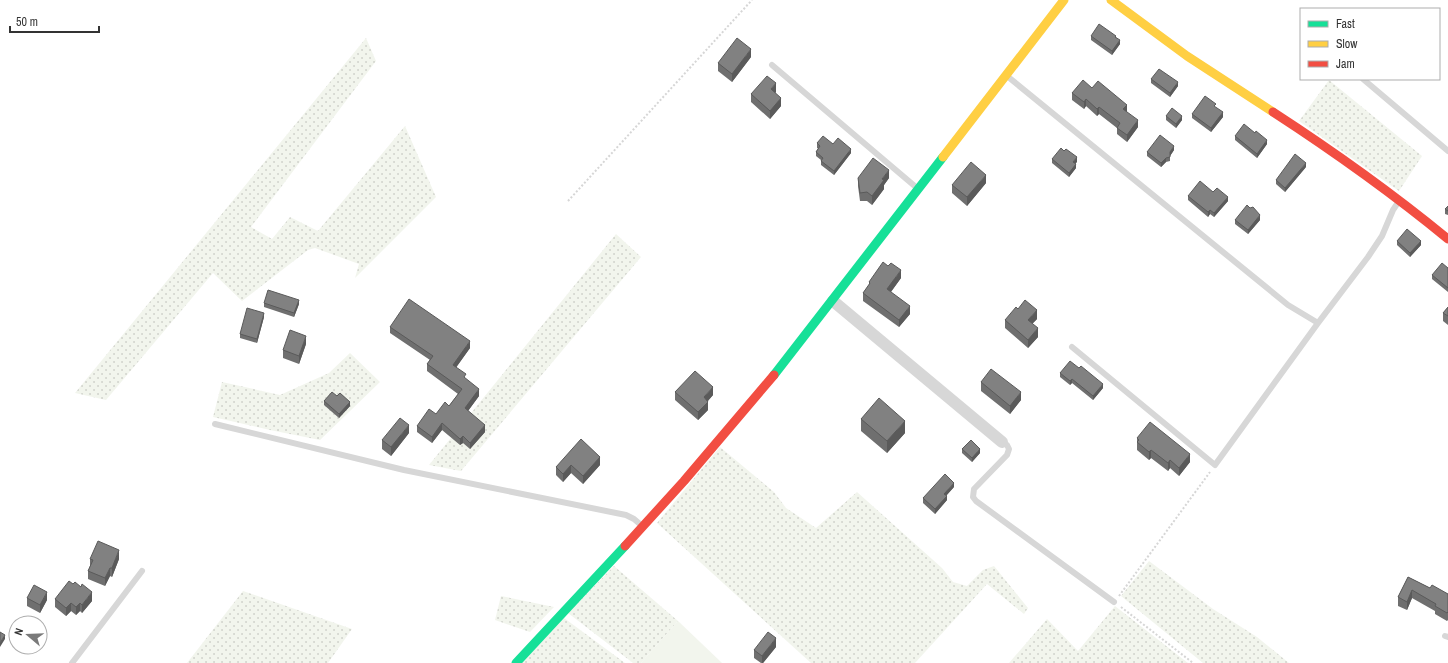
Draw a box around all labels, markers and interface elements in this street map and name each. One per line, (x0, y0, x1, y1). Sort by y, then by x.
scale bar (10, 8, 99, 34)
legend (1300, 8, 1440, 80)
text: 50 m (16, 14, 38, 30)
text: Fast (1336, 16, 1355, 32)
text: Slow (1336, 36, 1358, 52)
text: Jam (1336, 56, 1355, 72)
north arrow (8, 615, 48, 655)
text: N (11, 626, 26, 637)

